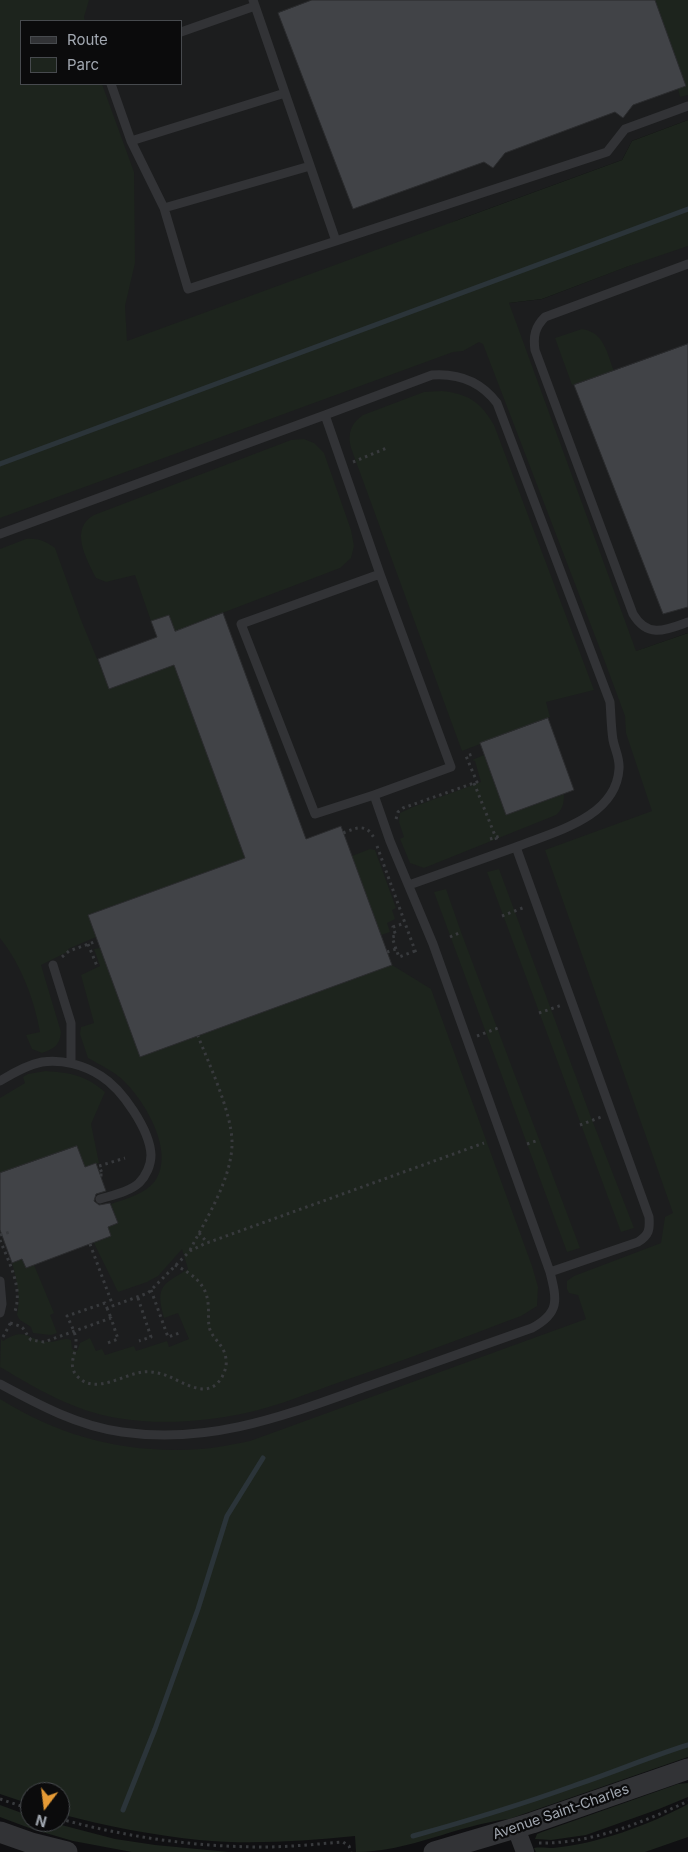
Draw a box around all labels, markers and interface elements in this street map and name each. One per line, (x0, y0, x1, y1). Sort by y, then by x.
legend (20, 20, 182, 85)
text: Route (67, 30, 108, 49)
text: Parc (67, 55, 99, 74)
street label: Avenue Saint-Charles (491, 1781, 631, 1843)
north arrow (20, 1782, 70, 1832)
text: N (34, 1811, 49, 1831)

